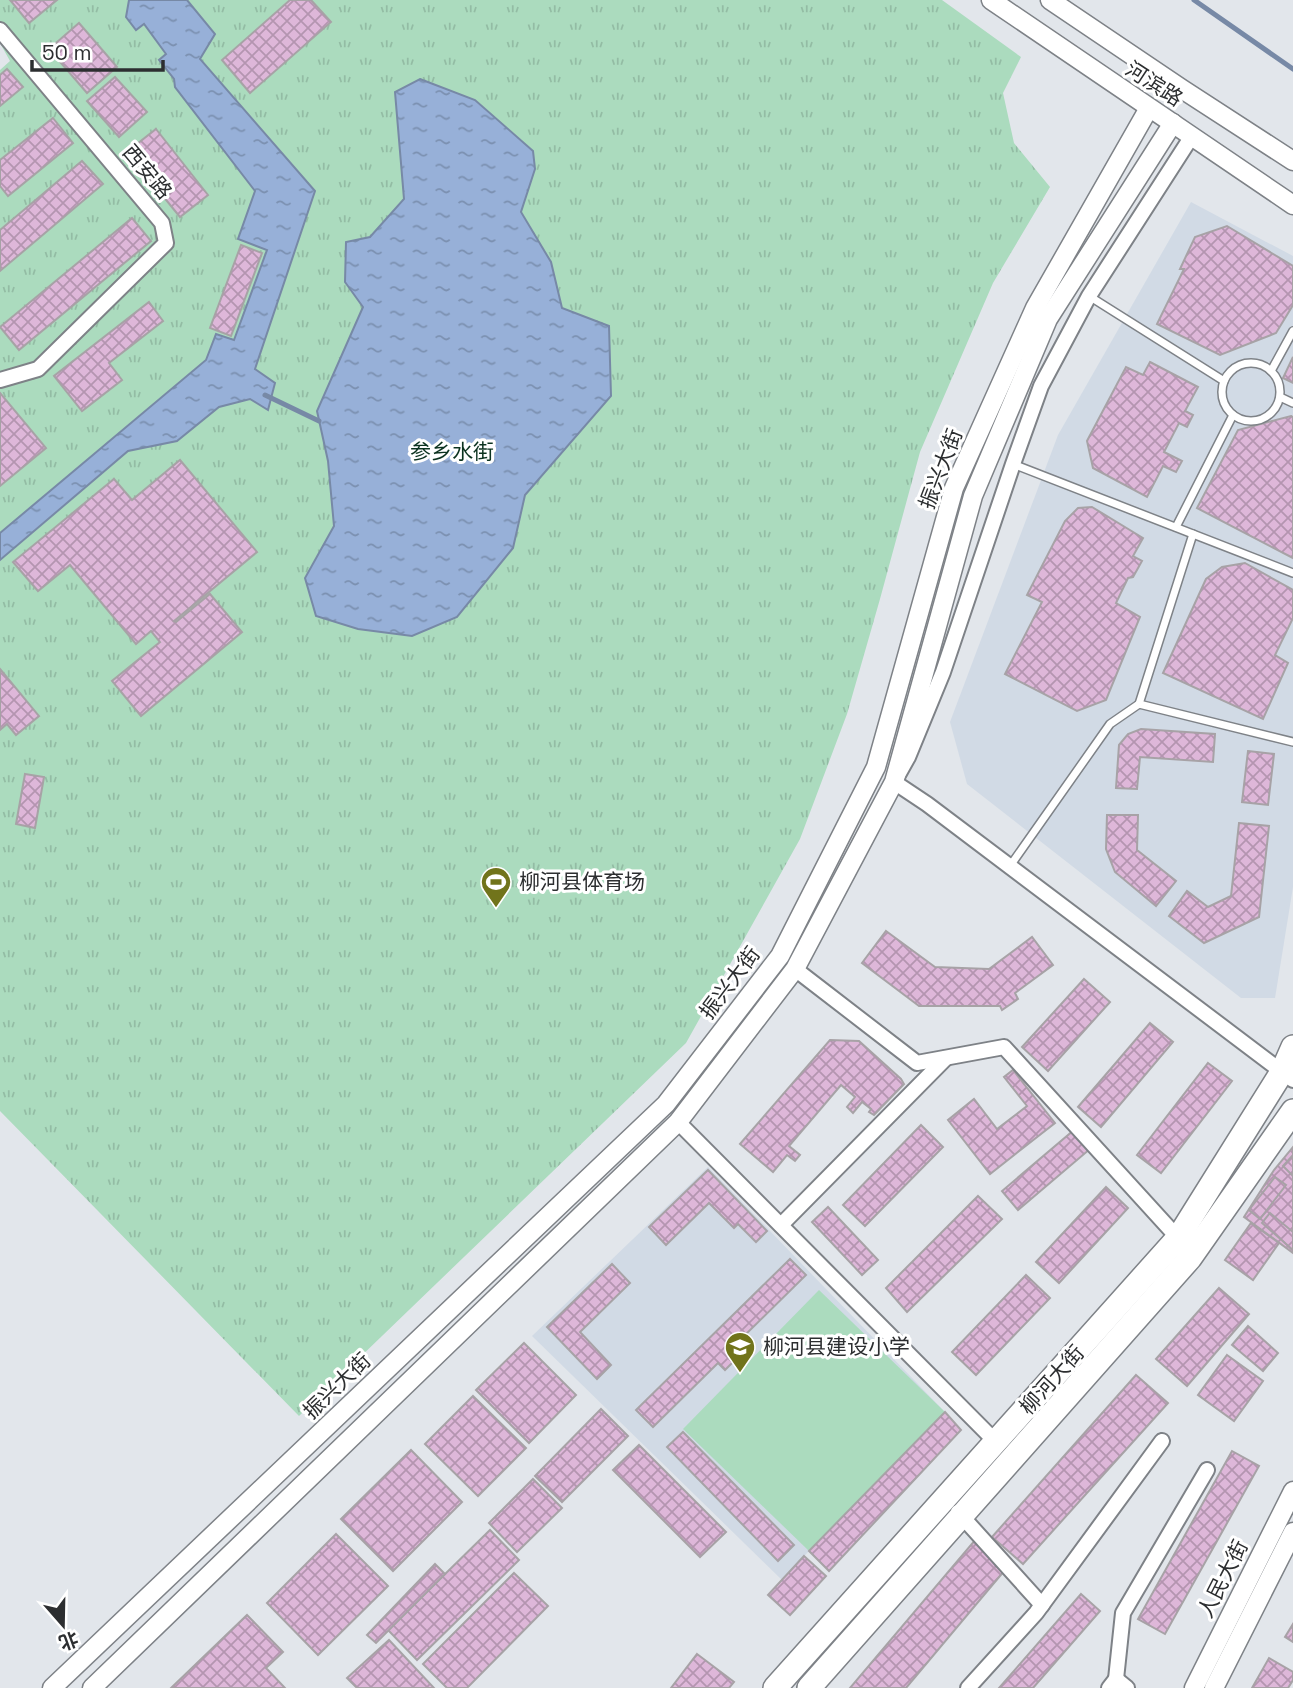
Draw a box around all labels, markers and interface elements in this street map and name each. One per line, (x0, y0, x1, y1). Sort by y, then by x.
scale bar (32, 28, 163, 72)
text: 50 m (42, 39, 92, 66)
street label: 河滨路 (1121, 55, 1188, 112)
street label: 西安路 (117, 139, 178, 204)
street label: 振兴大街 (913, 425, 968, 513)
park label: 参乡水街 (410, 438, 494, 465)
sports icon: 柳河县体育场 (479, 865, 513, 909)
place label: 柳河县体育场 (519, 868, 645, 895)
street label: 振兴大街 (694, 941, 766, 1024)
school or university icon: 柳河县建设小学 (723, 1330, 757, 1374)
place label: 柳河县建设小学 (763, 1333, 910, 1360)
street label: 柳河大街 (1013, 1339, 1090, 1420)
street label: 振兴大街 (297, 1347, 376, 1425)
street label: 人民大街 (1191, 1535, 1254, 1622)
north arrow (28, 1590, 98, 1660)
text: 北 (55, 1626, 82, 1656)

